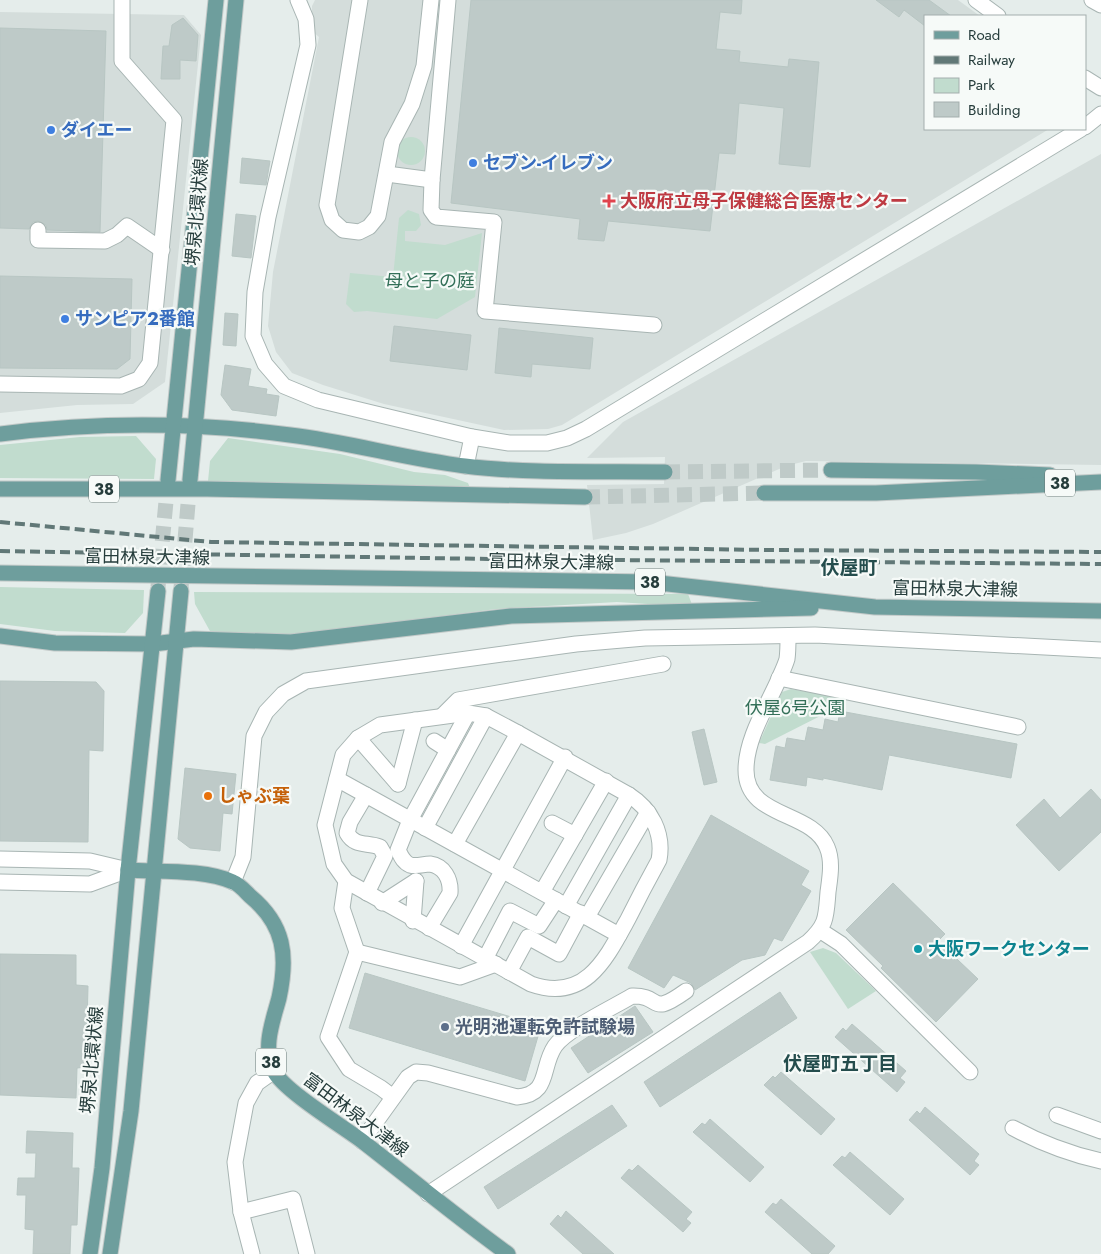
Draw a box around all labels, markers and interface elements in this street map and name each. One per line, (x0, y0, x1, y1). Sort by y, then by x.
legend (924, 15, 1086, 130)
text: Road (968, 24, 1000, 46)
text: Railway (968, 49, 1015, 71)
text: Park (968, 74, 995, 96)
text: Building (968, 99, 1020, 121)
place label: ダイエー (61, 117, 133, 143)
marker: ダイエー (45, 124, 57, 136)
place label: セブン-イレブン (483, 150, 613, 176)
street label: 堺泉北環状線 (179, 157, 215, 267)
marker: セブン-イレブン (467, 157, 479, 169)
place label: 大阪府立母子保健総合医療センター (620, 188, 908, 214)
marker: 大阪府立母子保健総合医療センター (602, 194, 616, 208)
park label: 母と子の庭 (385, 268, 475, 294)
place label: サンピア2番館 (75, 306, 195, 332)
marker: サンピア2番館 (59, 313, 71, 325)
road number: 38 (1045, 469, 1075, 496)
road number: 38 (89, 476, 119, 502)
street label: 富田林泉大津線 (84, 543, 210, 571)
street label: 富田林泉大津線 (488, 548, 614, 576)
district label: 伏屋町 (820, 554, 878, 581)
road number: 38 (635, 568, 665, 596)
street label: 富田林泉大津線 (892, 575, 1018, 603)
park label: 伏屋６号公園 (745, 695, 845, 721)
place label: しゃぶ葉 (218, 783, 290, 809)
marker: しゃぶ葉 (202, 790, 214, 802)
place label: 大阪ワークセンター (928, 936, 1090, 962)
marker: 大阪ワークセンター (912, 943, 924, 955)
street label: 堺泉北環状線 (74, 1005, 110, 1115)
place label: 光明池運転免許試験場 (455, 1014, 635, 1040)
marker: 光明池運転免許試験場 (439, 1021, 451, 1033)
road number: 38 (256, 1048, 286, 1076)
district label: 伏屋町五丁目 (783, 1050, 897, 1077)
street label: 富田林泉大津線 (298, 1067, 414, 1163)

